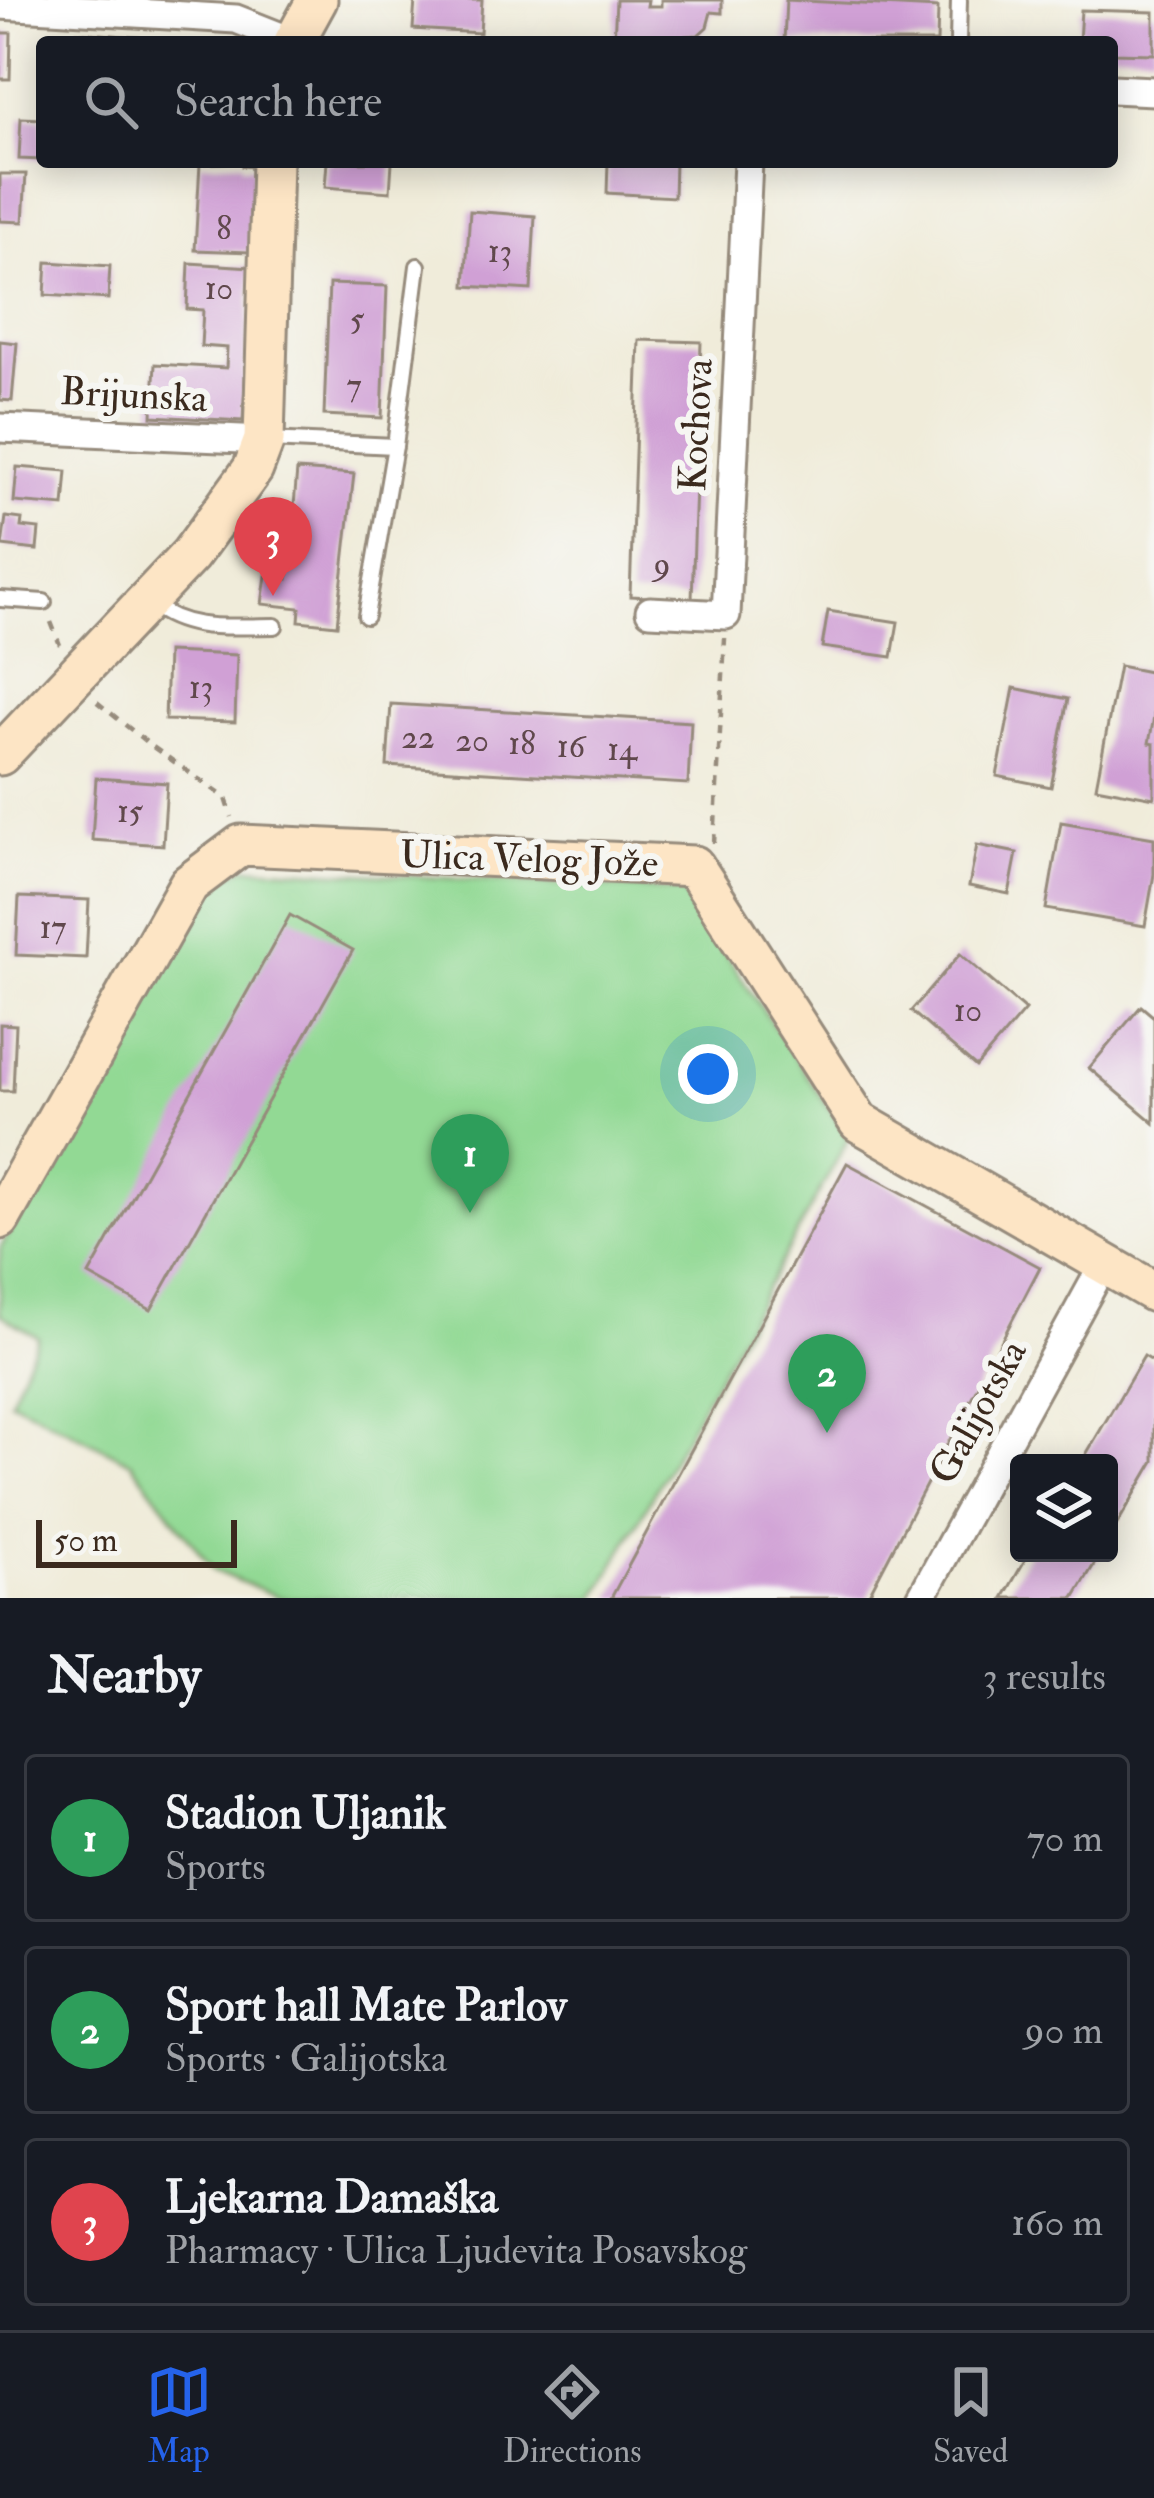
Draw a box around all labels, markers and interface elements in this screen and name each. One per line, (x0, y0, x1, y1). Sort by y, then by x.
search box (36, 36, 1118, 168)
icon: search (78, 69, 144, 135)
text: Search here (174, 74, 382, 130)
house number: 8 (216, 208, 232, 249)
house number: 13 (488, 231, 512, 272)
house number: 10 (205, 268, 233, 309)
house number: 5 (350, 299, 365, 340)
street label: Kochova (668, 357, 724, 493)
house number: 7 (346, 365, 362, 406)
street label: Brijunska (59, 367, 210, 423)
pin: 3 (234, 497, 312, 596)
house number: 9 (651, 544, 670, 585)
house number: 13 (189, 667, 213, 708)
house number: 22 (401, 717, 435, 758)
house number: 20 (455, 720, 489, 761)
house number: 18 (508, 723, 536, 764)
house number: 16 (557, 726, 588, 767)
house number: 14 (607, 729, 639, 770)
house number: 15 (117, 791, 144, 832)
street label: Ulica Velog Jože (399, 830, 659, 888)
house number: 17 (40, 907, 66, 948)
house number: 10 (954, 990, 982, 1031)
your location (678, 1044, 738, 1104)
pin: 1 (431, 1114, 509, 1213)
street label: Galijotska (918, 1331, 1038, 1493)
pin: 2 (788, 1334, 866, 1433)
map controls (1010, 1454, 1118, 1562)
button: layers (1010, 1454, 1118, 1562)
scale bar (36, 1514, 237, 1567)
text: 50 m (54, 1520, 118, 1561)
text: Nearby (48, 1644, 201, 1708)
text: 3 results (983, 1652, 1106, 1701)
text: Stadion Uljanik (165, 1786, 446, 1842)
text: 1 (83, 1814, 97, 1863)
text: 70 m (1027, 1814, 1103, 1863)
text: Sports (165, 1842, 266, 1891)
text: Sport hall Mate Parlov (165, 1978, 567, 2034)
text: 2 (80, 2006, 100, 2055)
text: 90 m (1025, 2006, 1103, 2055)
text: Sports · Galijotska (165, 2034, 447, 2083)
text: Ljekarna Damaška (165, 2170, 498, 2226)
text: 3 (83, 2198, 97, 2247)
text: 160 m (1011, 2198, 1103, 2247)
text: Pharmacy · Ulica Ljudevita Posavskog (165, 2226, 747, 2275)
tab: Map (146, 2359, 212, 2472)
tab: Directions (503, 2359, 642, 2472)
tab: Saved (933, 2359, 1008, 2472)

